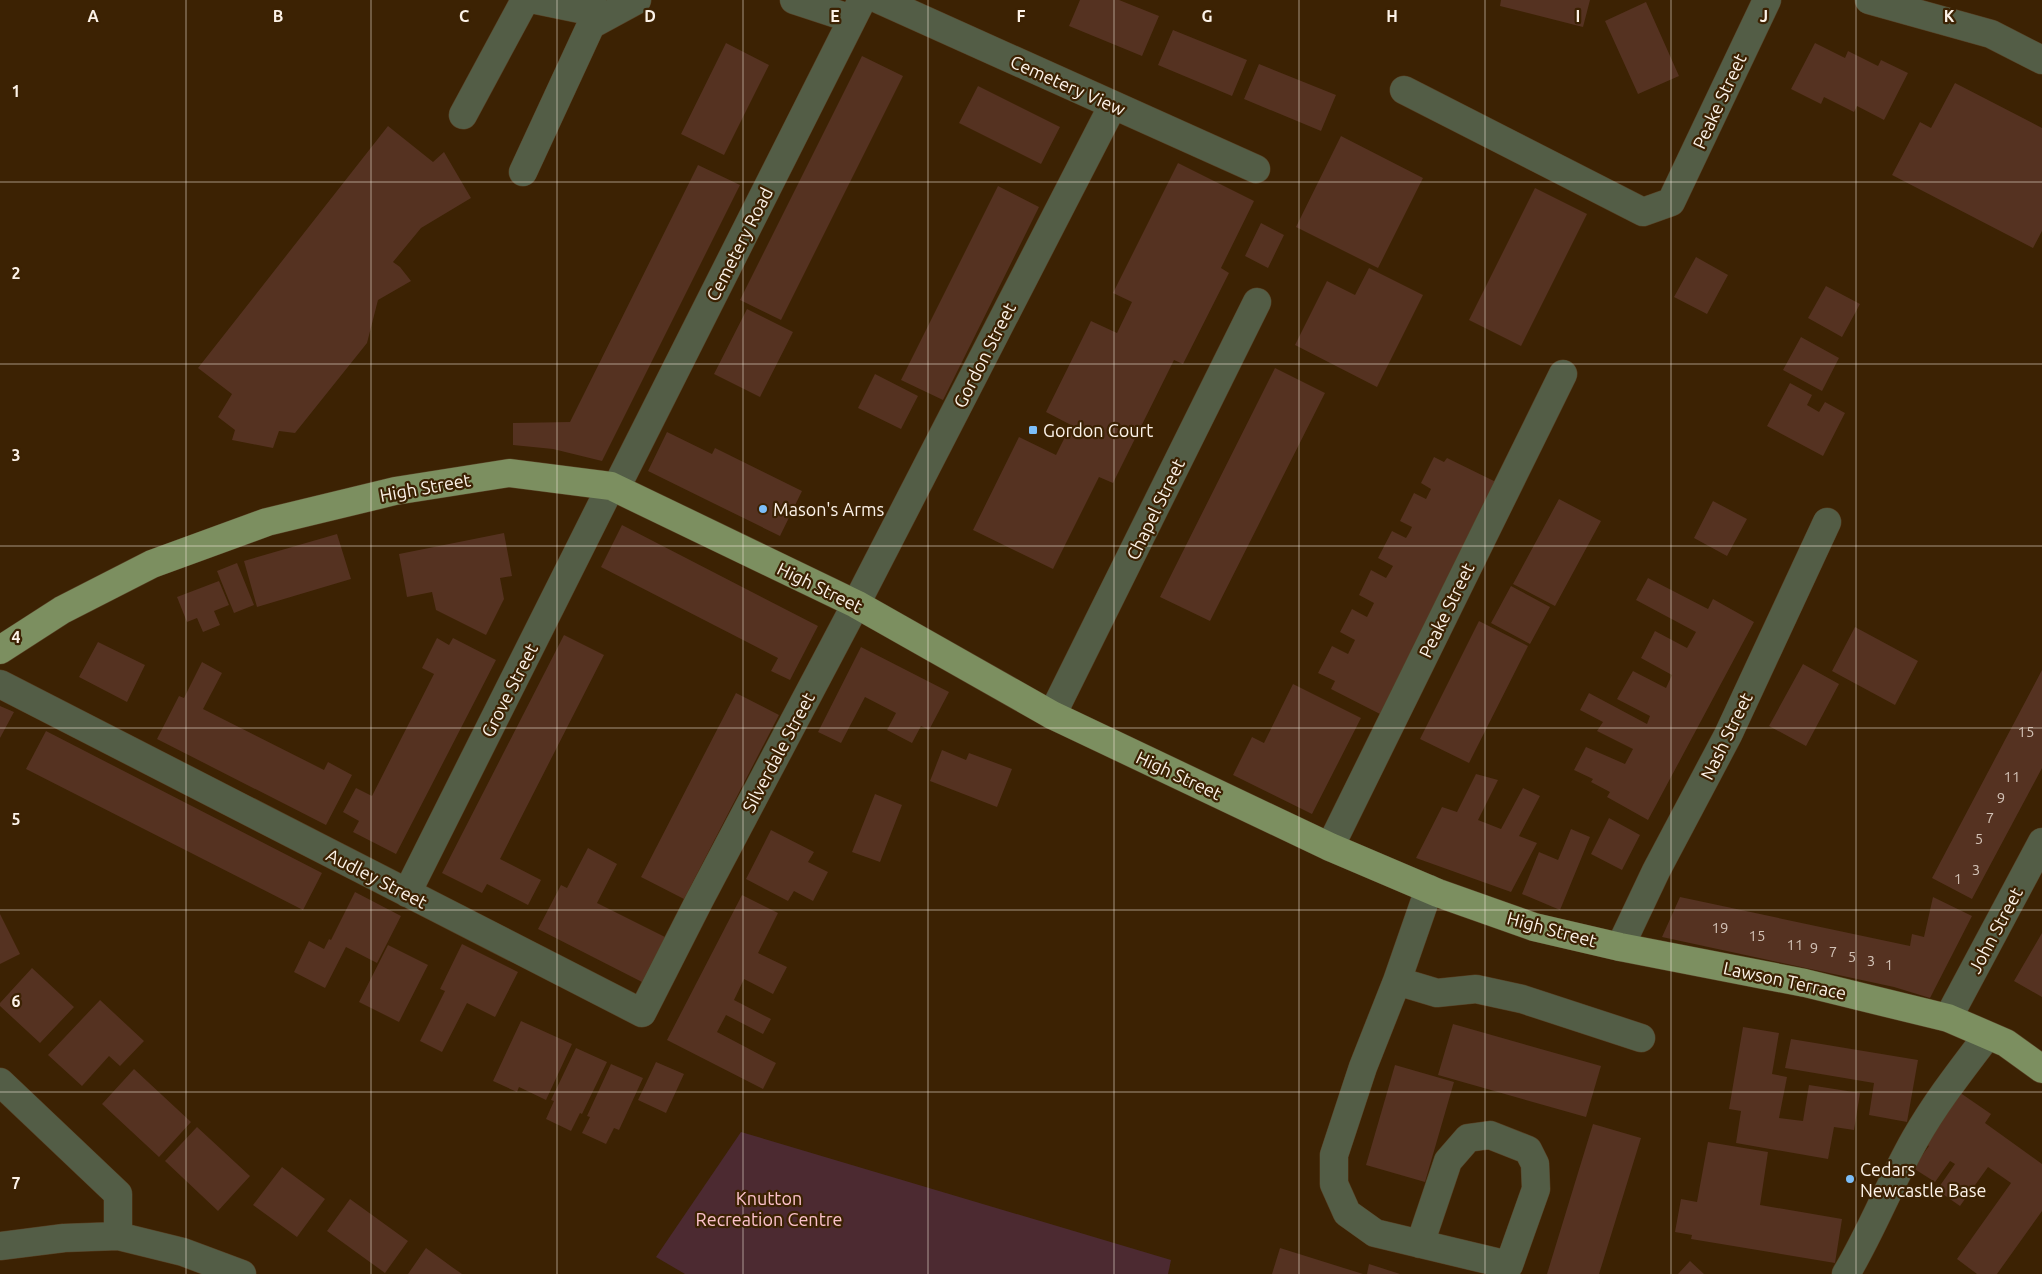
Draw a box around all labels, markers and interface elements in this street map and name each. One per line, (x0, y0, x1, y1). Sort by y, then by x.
text: A (87, 7, 99, 25)
text: B (273, 7, 283, 25)
text: C (459, 7, 469, 25)
text: D (644, 7, 656, 25)
text: E (830, 7, 840, 25)
text: F (1017, 7, 1026, 25)
text: G (1201, 7, 1213, 25)
text: H (1386, 7, 1398, 25)
text: I (1576, 7, 1580, 25)
text: J (1760, 7, 1768, 25)
text: K (1944, 7, 1955, 25)
street label: Peake Street (1688, 50, 1750, 152)
street label: Cemetery View (1007, 51, 1129, 119)
text: 1 (11, 82, 21, 100)
street label: Cemetery Road (702, 184, 776, 304)
text: 2 (11, 264, 21, 282)
street label: Gordon Street (949, 299, 1019, 411)
place label: Gordon Court (1043, 420, 1153, 440)
marker: Gordon Court (1027, 424, 1039, 436)
text: 3 (11, 446, 21, 464)
street label: Chapel Street (1122, 455, 1188, 563)
street label: High Street (378, 469, 472, 505)
place label: Mason's Arms (773, 499, 884, 519)
marker: Mason's Arms (757, 503, 769, 515)
street label: High Street (774, 558, 866, 616)
street label: Peake Street (1415, 559, 1477, 661)
text: 4 (11, 628, 21, 646)
street label: Grove Street (477, 640, 541, 740)
street label: Silverdale Street (738, 689, 818, 815)
street label: Nash Street (1696, 689, 1756, 783)
house number: 15 (2018, 723, 2034, 740)
street label: High Street (1133, 747, 1225, 803)
house number: 11 (2004, 768, 2020, 785)
house number: 9 (1997, 789, 2005, 806)
house number: 7 (1986, 809, 1994, 826)
text: 5 (11, 810, 21, 828)
house number: 5 (1975, 830, 1983, 847)
street label: Audley Street (323, 844, 431, 912)
house number: 3 (1972, 861, 1980, 878)
house number: 1 (1954, 870, 1962, 887)
street label: John Street (1964, 884, 2026, 976)
street label: High Street (1505, 907, 1599, 951)
house number: 19 (1712, 919, 1728, 936)
house number: 15 (1749, 927, 1765, 944)
house number: 11 (1787, 936, 1803, 953)
house number: 9 (1810, 939, 1818, 956)
house number: 7 (1829, 943, 1837, 960)
house number: 5 (1848, 948, 1856, 965)
house number: 3 (1867, 952, 1875, 969)
house number: 1 (1885, 956, 1893, 973)
street label: Lawson Terrace (1722, 957, 1848, 1003)
text: 6 (11, 992, 21, 1010)
place label: Cedars Newcastle Base (1860, 1159, 1986, 1200)
marker: Cedars Newcastle Base (1844, 1173, 1856, 1185)
text: 7 (11, 1174, 21, 1192)
park label: Knutton Recreation Centre (696, 1188, 842, 1229)

